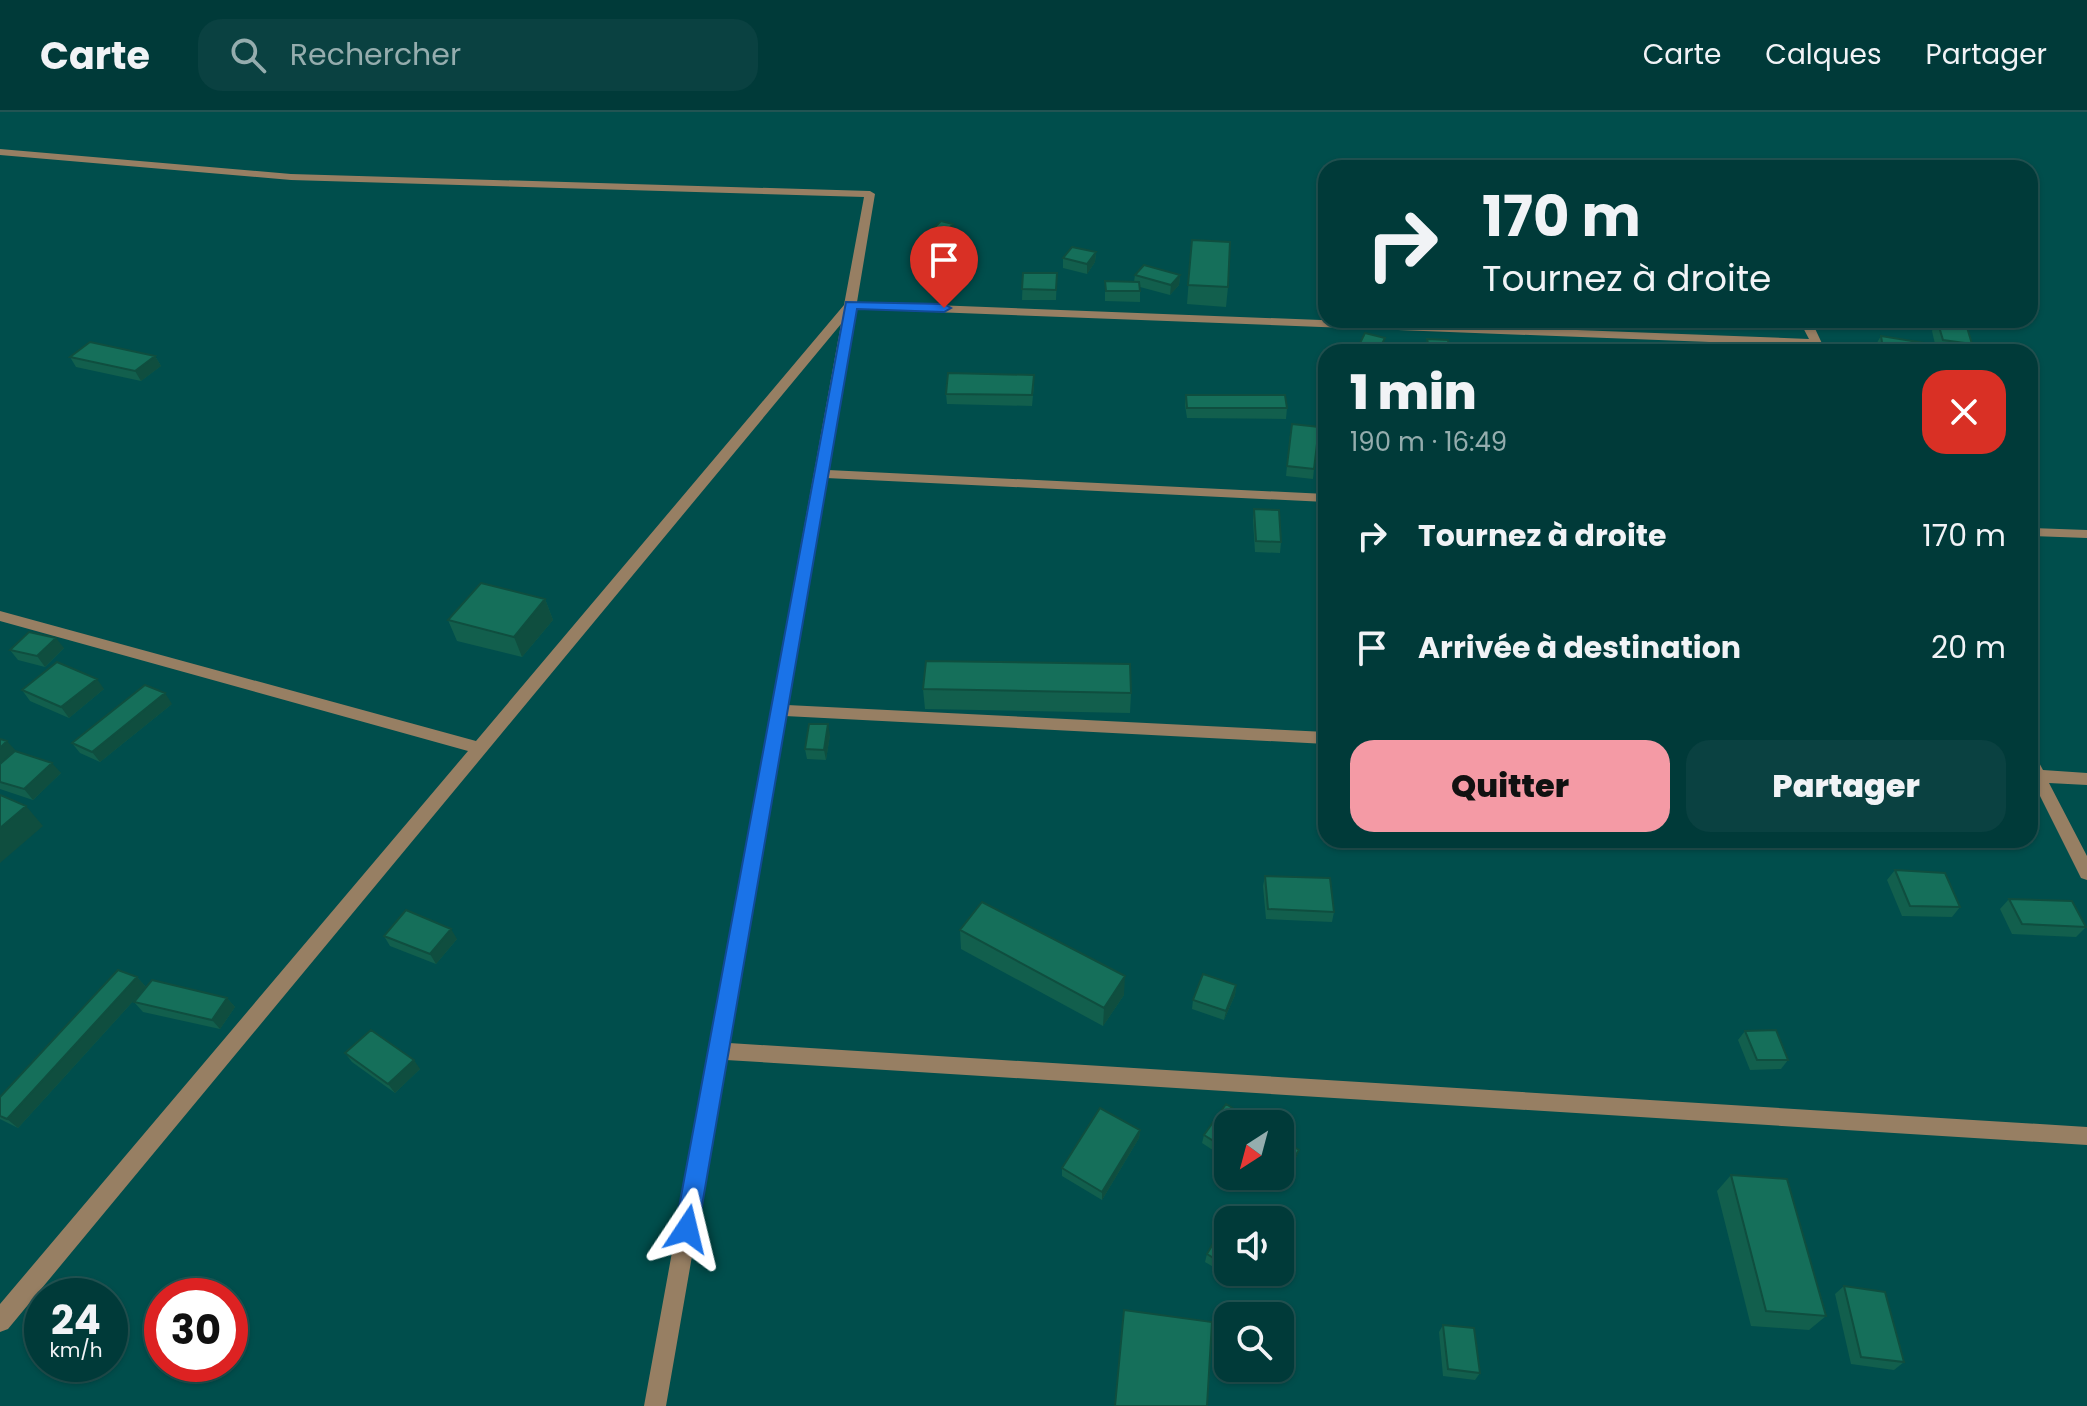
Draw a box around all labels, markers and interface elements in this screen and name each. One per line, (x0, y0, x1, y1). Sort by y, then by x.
search box (198, 19, 758, 91)
text: Carte (40, 29, 150, 82)
icon: search (226, 33, 270, 77)
text: Rechercher (290, 33, 461, 76)
text: Carte (1643, 35, 1721, 74)
text: Calques (1765, 35, 1882, 74)
text: Partager (1926, 35, 2047, 74)
text: 170 m (1482, 177, 1641, 256)
icon: right (1350, 192, 1454, 296)
pin (910, 226, 978, 308)
icon: arrive (922, 238, 966, 282)
text: Tournez à droite (1482, 253, 1771, 304)
text: 1 min (1350, 359, 1477, 426)
button: close (1922, 370, 2006, 454)
text: 190 m · 16:49 (1350, 424, 1507, 460)
icon: right (1350, 514, 1394, 558)
text: Tournez à droite (1418, 514, 1666, 557)
text: 170 m (1922, 514, 2006, 557)
icon: arrive (1350, 626, 1394, 670)
text: Arrivée à destination (1418, 626, 1741, 669)
text: 20 m (1931, 626, 2006, 669)
button: Quitter (1350, 740, 1670, 832)
button: Partager (1686, 740, 2006, 832)
north arrow (1214, 1110, 1294, 1190)
map controls (1214, 1110, 1294, 1382)
position arrow (645, 1187, 729, 1271)
button: sound (1214, 1206, 1294, 1286)
speed limit sign: 30 (144, 1278, 248, 1382)
text: 24 (51, 1292, 101, 1348)
button: search (1214, 1302, 1294, 1382)
text: km/h (49, 1336, 103, 1364)

